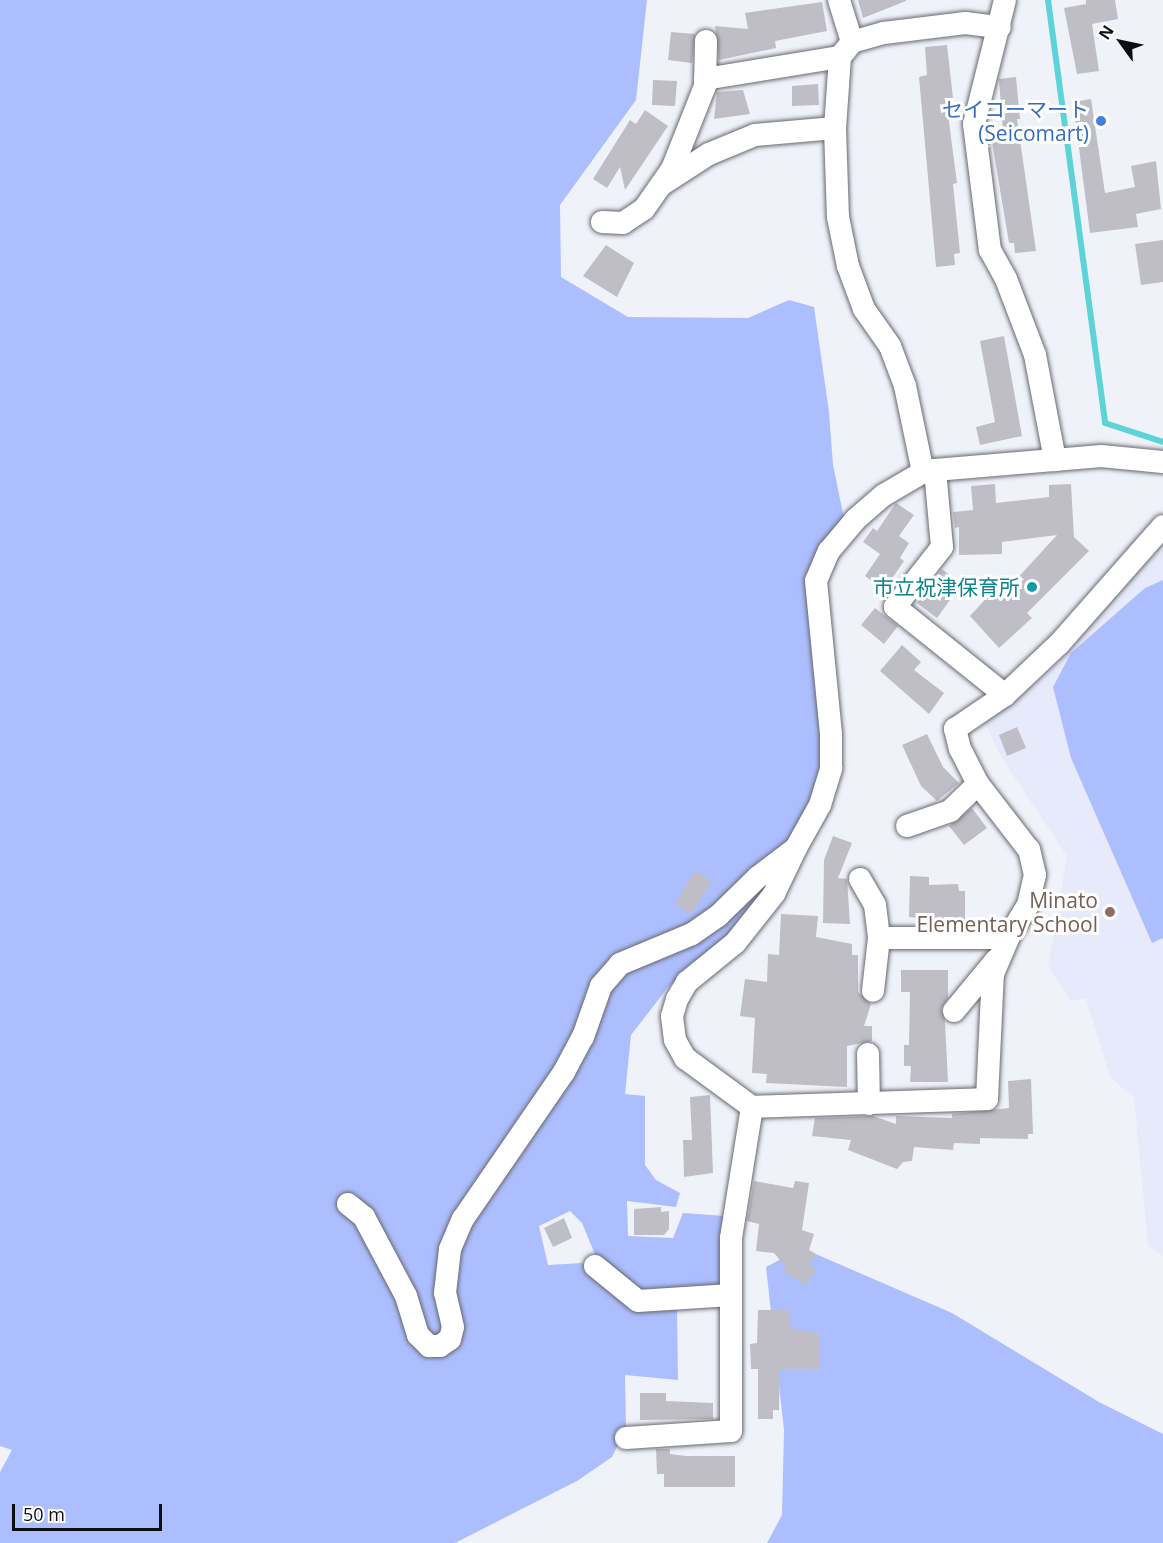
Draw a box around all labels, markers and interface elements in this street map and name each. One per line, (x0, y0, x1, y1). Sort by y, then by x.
north arrow (1091, 12, 1151, 72)
text: N (1093, 21, 1119, 44)
place label: セイコーマート (Seicomart) (942, 96, 1089, 146)
marker: セイコーマート (Seicomart) (1094, 114, 1108, 128)
place label: 市立祝津保育所 (873, 574, 1020, 600)
marker: 市立祝津保育所 (1025, 580, 1039, 594)
place label: Minato Elementary School (916, 887, 1098, 937)
marker: Minato Elementary School (1103, 905, 1117, 919)
scale bar (15, 1492, 165, 1530)
text: 50 m (23, 1502, 65, 1526)

